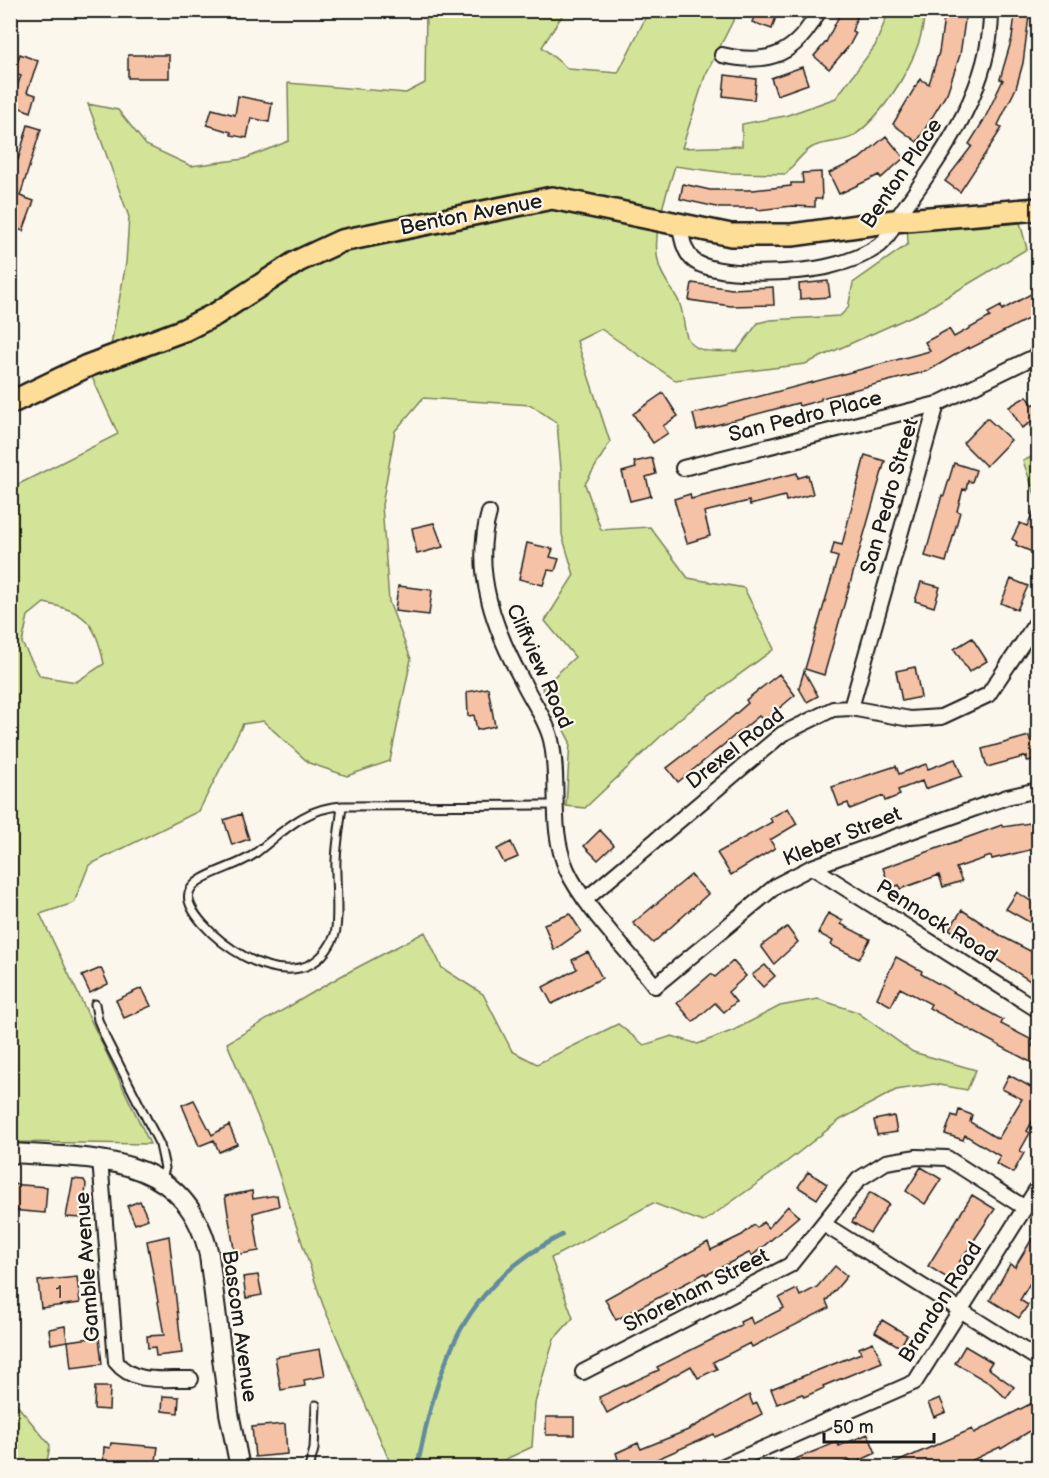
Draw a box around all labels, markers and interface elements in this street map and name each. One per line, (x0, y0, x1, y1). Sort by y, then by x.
street label: Benton Place (855, 114, 947, 233)
street label: Benton Avenue (398, 188, 544, 241)
street label: San Pedro Place (726, 385, 884, 448)
street label: San Pedro Street (855, 415, 924, 577)
street label: Cliffview Road (501, 600, 578, 732)
street label: Drexel Road (681, 702, 789, 794)
street label: Kleber Street (779, 801, 905, 872)
street label: Pennock Road (871, 874, 1002, 969)
street label: Gamble Avenue (70, 1191, 105, 1343)
street label: Brandon Road (893, 1237, 987, 1367)
street label: Shoreham Street (619, 1243, 774, 1338)
street label: Bascom Avenue (216, 1248, 263, 1404)
house number: 1 (56, 1282, 62, 1303)
scale bar (824, 1406, 934, 1444)
text: 50 m (833, 1417, 874, 1438)

